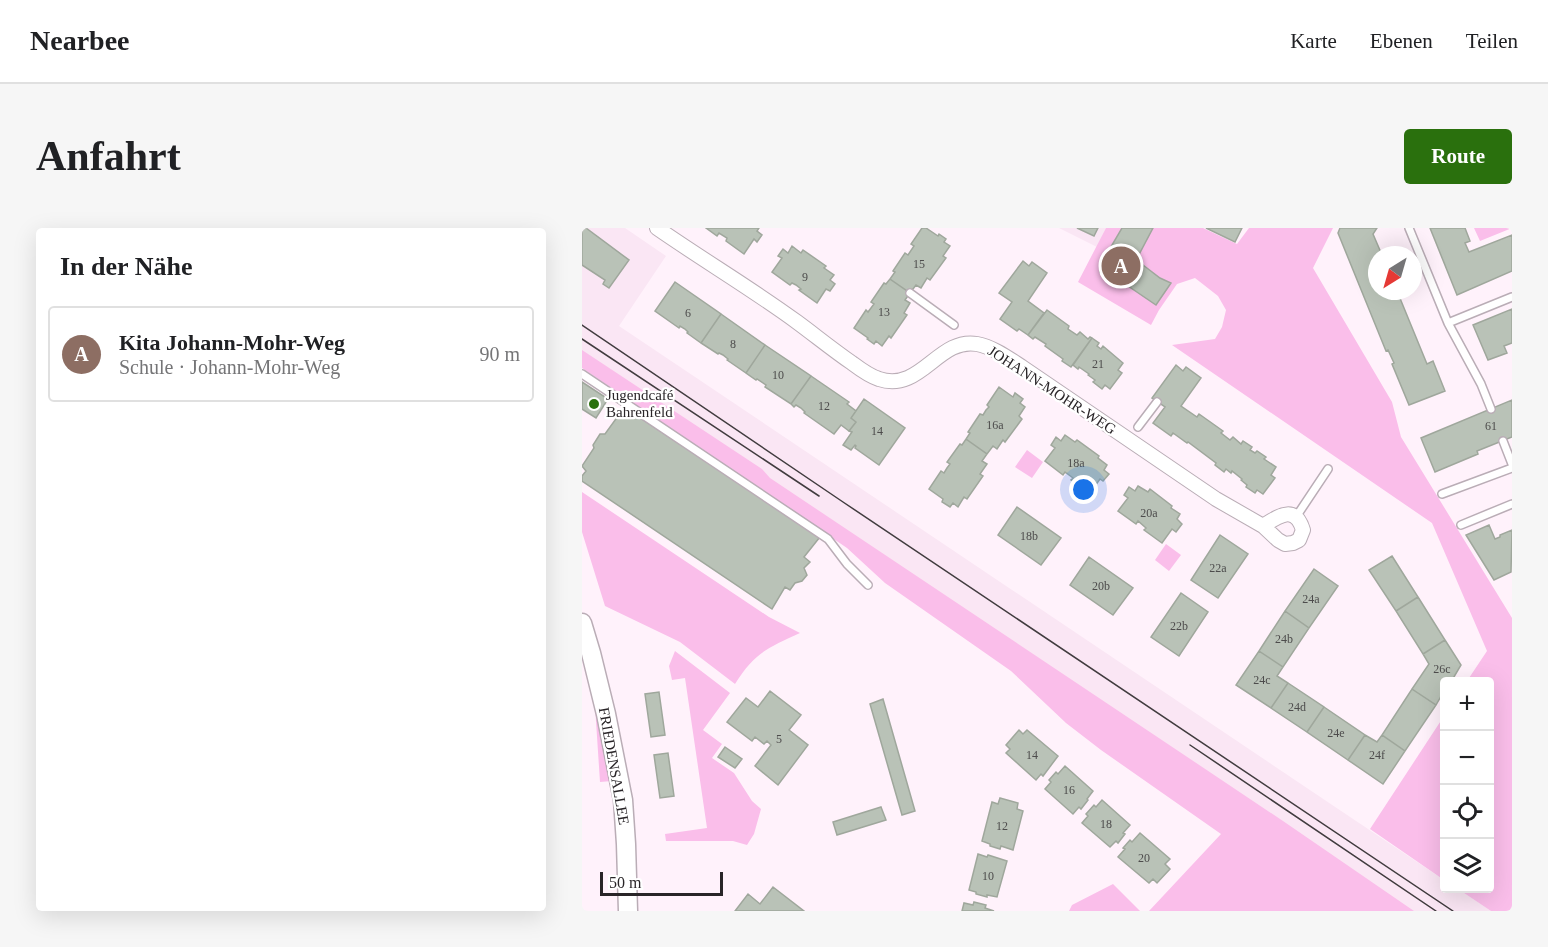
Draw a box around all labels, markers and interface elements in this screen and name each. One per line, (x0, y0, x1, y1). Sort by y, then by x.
text: Nearbee (30, 25, 130, 56)
text: Karte (1290, 29, 1337, 53)
text: Ebenen (1370, 29, 1433, 53)
text: Teilen (1466, 29, 1518, 53)
button: Route (1404, 129, 1512, 184)
text: Anfahrt (36, 133, 181, 179)
pin: A (1102, 243, 1140, 288)
north arrow (1368, 246, 1422, 300)
text: In der Nähe (60, 252, 192, 281)
house number: 15 (913, 257, 925, 271)
house number: 9 (802, 270, 808, 284)
house number: 13 (878, 305, 890, 319)
house number: 6 (685, 306, 691, 320)
text: Kita Johann-Mohr-Weg (119, 330, 345, 355)
house number: 8 (730, 337, 736, 351)
text: A (74, 343, 89, 365)
text: 90 m (479, 343, 520, 365)
street label: JOHANN-MOHR-WEG (985, 343, 1119, 437)
text: Schule · Johann-Mohr-Weg (119, 356, 340, 378)
house number: 21 (1092, 357, 1104, 371)
house number: 10 (772, 368, 784, 382)
place label: Jugendcafé Bahrenfeld (606, 387, 674, 420)
marker: Jugendcafé Bahrenfeld (587, 397, 601, 411)
house number: 12 (818, 399, 830, 413)
house number: 16a (986, 418, 1004, 432)
house number: 61 (1485, 419, 1497, 433)
house number: 14 (871, 424, 883, 438)
house number: 18a (1067, 456, 1085, 470)
your location (1069, 475, 1098, 504)
house number: 20a (1140, 506, 1158, 520)
house number: 18b (1020, 529, 1038, 543)
house number: 22a (1209, 561, 1227, 575)
house number: 20b (1092, 579, 1110, 593)
house number: 24a (1302, 592, 1320, 606)
house number: 22b (1170, 619, 1188, 633)
house number: 24b (1275, 632, 1293, 646)
house number: 26c (1433, 662, 1451, 676)
house number: 24c (1253, 673, 1271, 687)
map controls (1440, 677, 1494, 893)
button: + (1440, 677, 1494, 731)
house number: 24d (1288, 700, 1306, 714)
street label: FRIEDENSALLEE (596, 706, 632, 826)
house number: 24e (1327, 726, 1345, 740)
button: − (1440, 731, 1494, 785)
house number: 5 (776, 732, 782, 746)
house number: 14 (1026, 748, 1038, 762)
house number: 24f (1369, 748, 1385, 762)
house number: 16 (1063, 783, 1075, 797)
button: locate (1440, 785, 1494, 839)
house number: 18 (1100, 817, 1112, 831)
house number: 12 (996, 819, 1008, 833)
button: layers (1440, 839, 1494, 893)
house number: 20 (1138, 851, 1150, 865)
scale bar (600, 869, 723, 896)
house number: 10 (982, 869, 994, 883)
text: 50 m (609, 874, 641, 891)

